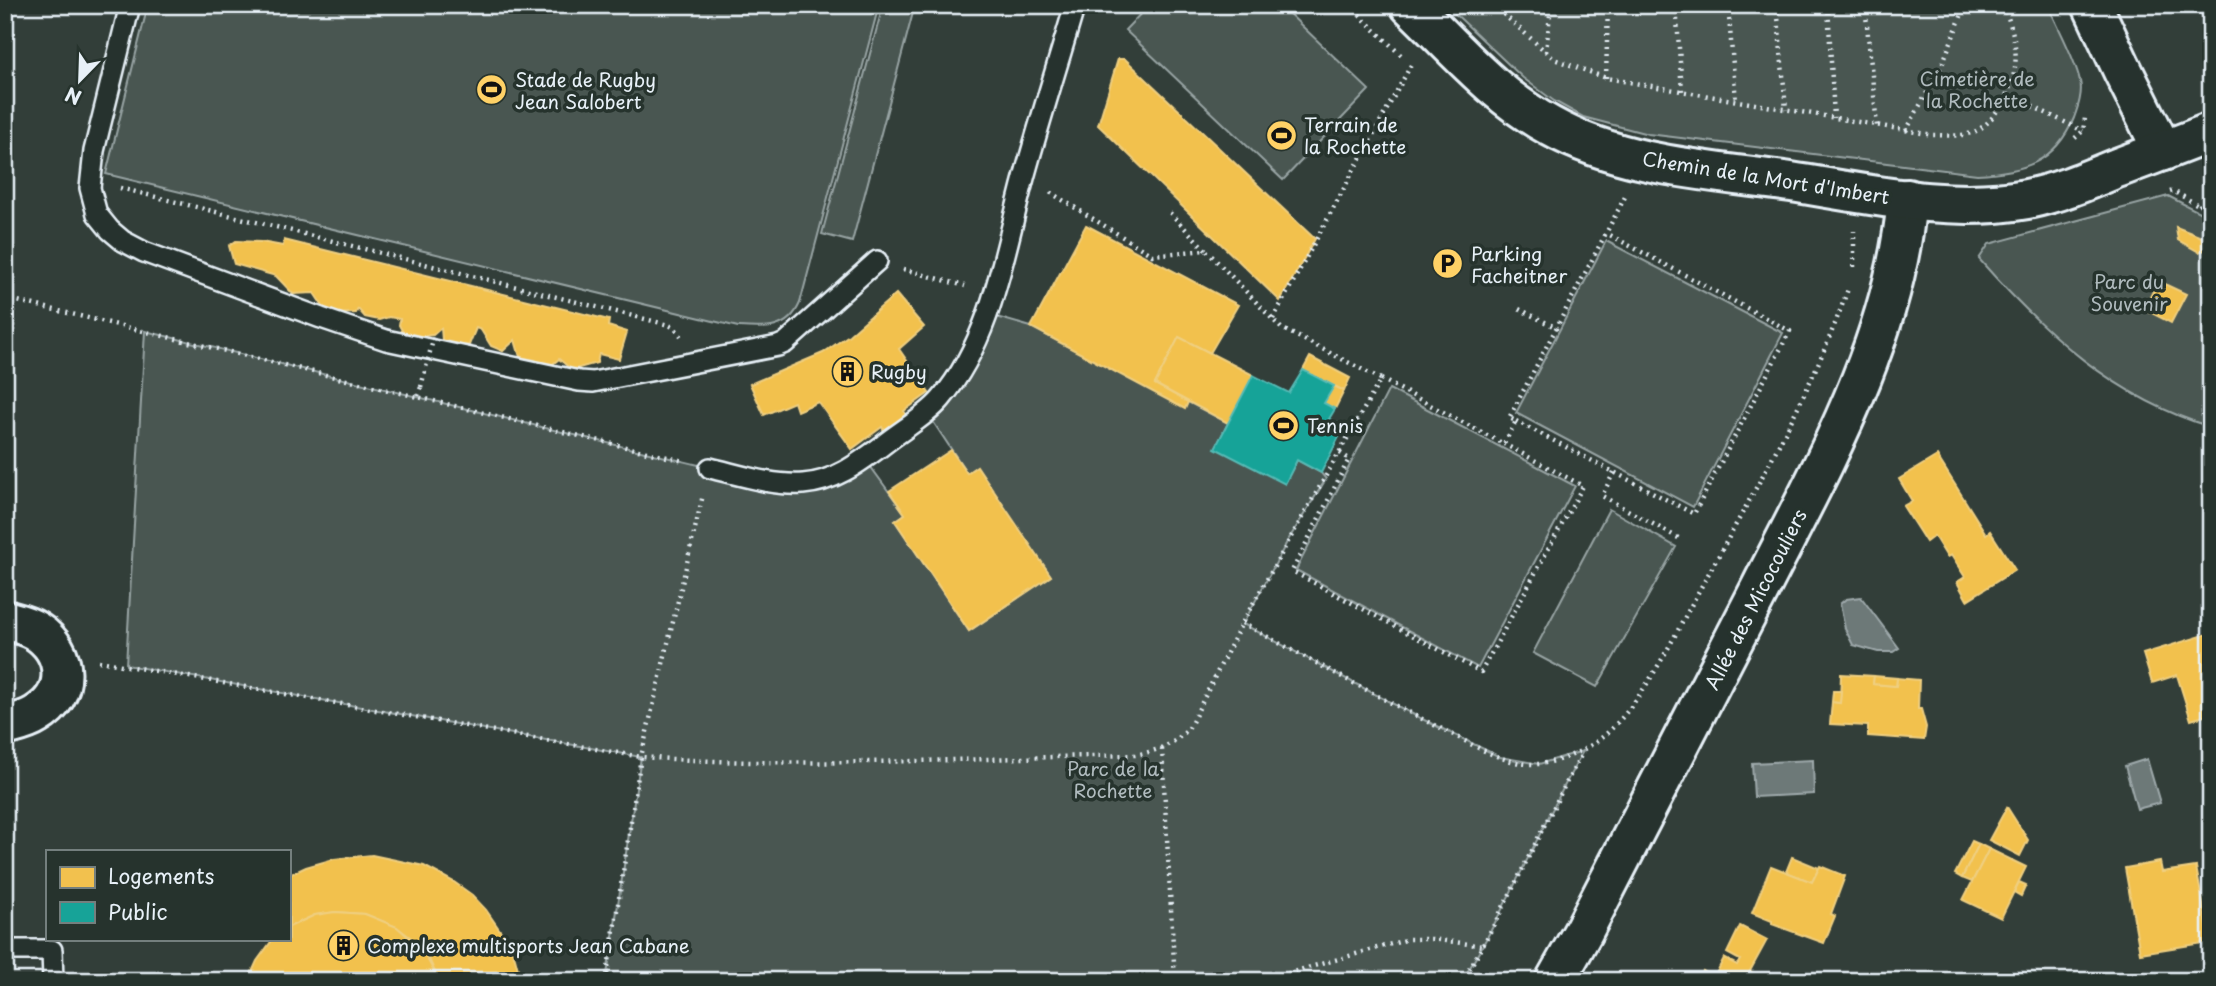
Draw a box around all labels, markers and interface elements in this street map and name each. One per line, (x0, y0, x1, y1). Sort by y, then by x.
north arrow (46, 46, 116, 116)
park label: Cimetière de la Rochette (1919, 64, 2035, 114)
place label: Stade de Rugby Jean Salobert (515, 65, 656, 115)
sports icon: Stade de Rugby Jean Salobert (475, 73, 509, 107)
text: N (61, 81, 85, 112)
place label: Terrain de la Rochette (1304, 110, 1406, 160)
sports icon: Terrain de la Rochette (1264, 118, 1298, 152)
street label: Chemin de la Mort d'Imbert (1641, 144, 1892, 210)
place label: Parking Facheitner (1471, 239, 1567, 289)
parking icon: Parking Facheitner (1431, 247, 1465, 281)
park label: Parc du Souvenir (2090, 267, 2168, 317)
building icon: Rugby (831, 354, 865, 388)
place label: Rugby (871, 357, 927, 385)
sports icon: Tennis (1267, 408, 1301, 442)
place label: Tennis (1307, 411, 1363, 439)
street label: Allée des Micocouliers (1697, 504, 1813, 694)
park label: Parc de la Rochette (1067, 754, 1159, 804)
legend (46, 850, 290, 940)
text: Logements (108, 859, 215, 891)
text: Public (108, 895, 168, 927)
building icon: Complexe multisports Jean Cabane (327, 928, 361, 962)
place label: Complexe multisports Jean Cabane (367, 931, 690, 959)

